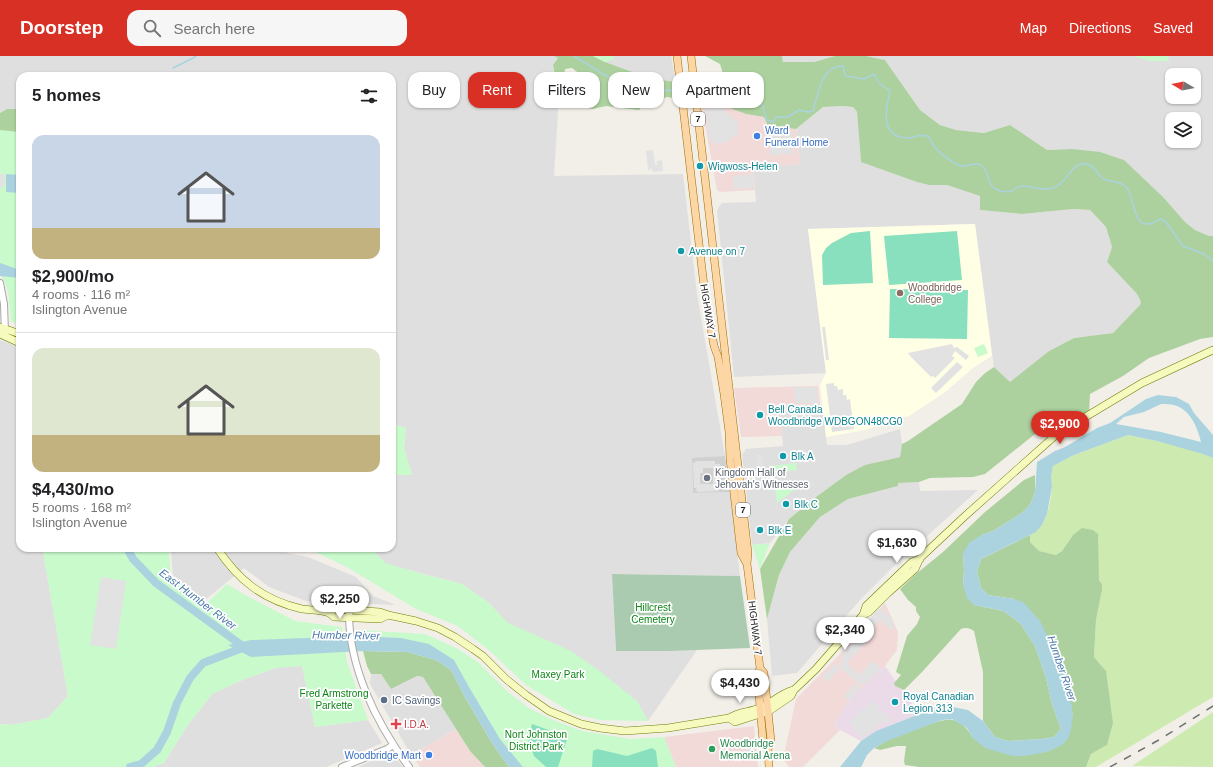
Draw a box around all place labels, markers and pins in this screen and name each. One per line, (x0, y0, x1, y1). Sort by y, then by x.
place label: Ward Funeral Home (765, 125, 829, 148)
marker: Ward Funeral Home (752, 131, 762, 141)
marker: Wigwoss-Helen (695, 161, 705, 171)
place label: Wigwoss-Helen (708, 161, 777, 172)
marker: Avenue on 7 (676, 246, 686, 256)
place label: Avenue on 7 (689, 246, 745, 257)
place label: Woodbridge College (908, 282, 962, 305)
marker: Woodbridge College (895, 288, 905, 298)
place label: Bell Canada Woodbridge WDBGON48CG0 (768, 404, 903, 427)
marker: Bell Canada Woodbridge WDBGON48CG0 (755, 410, 765, 420)
pin: $2,900 (1027, 411, 1093, 445)
marker: Blk A (778, 451, 788, 461)
place label: Blk A (791, 451, 814, 462)
place label: Kingdom Hall of Jehovah's Witnesses (715, 467, 809, 490)
marker: Kingdom Hall of Jehovah's Witnesses (702, 473, 712, 483)
marker: Blk C (781, 499, 791, 509)
place label: Blk C (794, 499, 818, 510)
marker: Blk E (755, 525, 765, 535)
place label: Blk E (768, 525, 792, 536)
pin: $1,630 (864, 530, 930, 564)
pin: $2,250 (307, 586, 373, 620)
pin: $2,340 (812, 617, 878, 651)
pin: $4,430 (707, 670, 773, 704)
place label: Royal Canadian Legion 313 (903, 691, 974, 714)
marker: IC Savings (379, 695, 389, 705)
place label: IC Savings (392, 695, 440, 706)
marker: Royal Canadian Legion 313 (890, 697, 900, 707)
marker: I.D.A. (391, 719, 401, 729)
place label: I.D.A. (404, 719, 429, 730)
place label: Woodbridge Memorial Arena (720, 738, 790, 761)
marker: Woodbridge Memorial Arena (707, 744, 717, 754)
place label: Woodbridge Mart (344, 750, 421, 761)
marker: Woodbridge Mart (424, 750, 434, 760)

